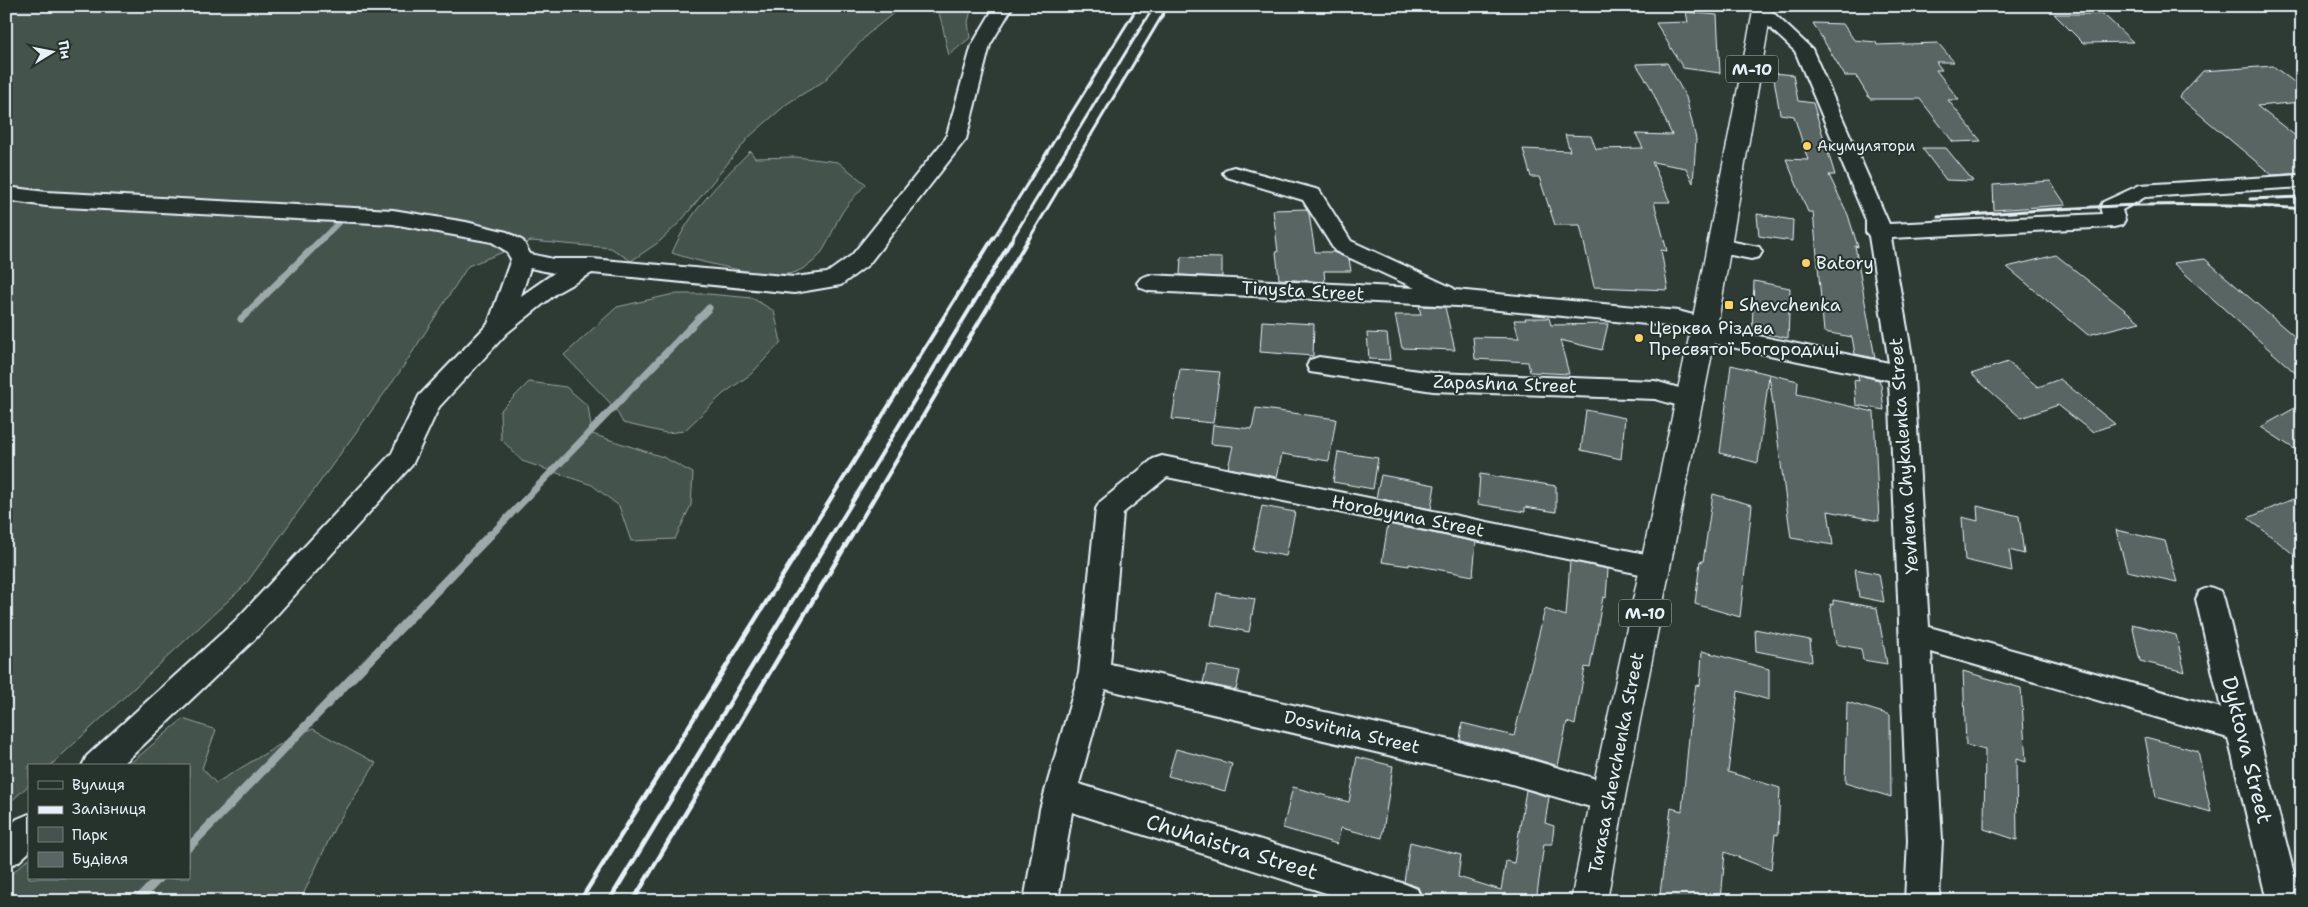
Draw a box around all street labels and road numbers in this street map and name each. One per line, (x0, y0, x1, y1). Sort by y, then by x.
road number: М-10 (1726, 56, 1778, 82)
street label: Tinysta Street (1241, 276, 1365, 306)
street label: Yevhena Chykalenka Street (1884, 337, 1924, 575)
street label: Zapashna Street (1433, 369, 1577, 399)
street label: Horobynna Street (1330, 489, 1487, 543)
road number: М-10 (1619, 600, 1671, 626)
street label: Tarasa Shevchenka Street (1583, 650, 1649, 876)
street label: Dyktova Street (2215, 673, 2279, 827)
street label: Dosvitnia Street (1282, 705, 1422, 759)
street label: Chuhaistra Street (1143, 808, 1321, 886)

